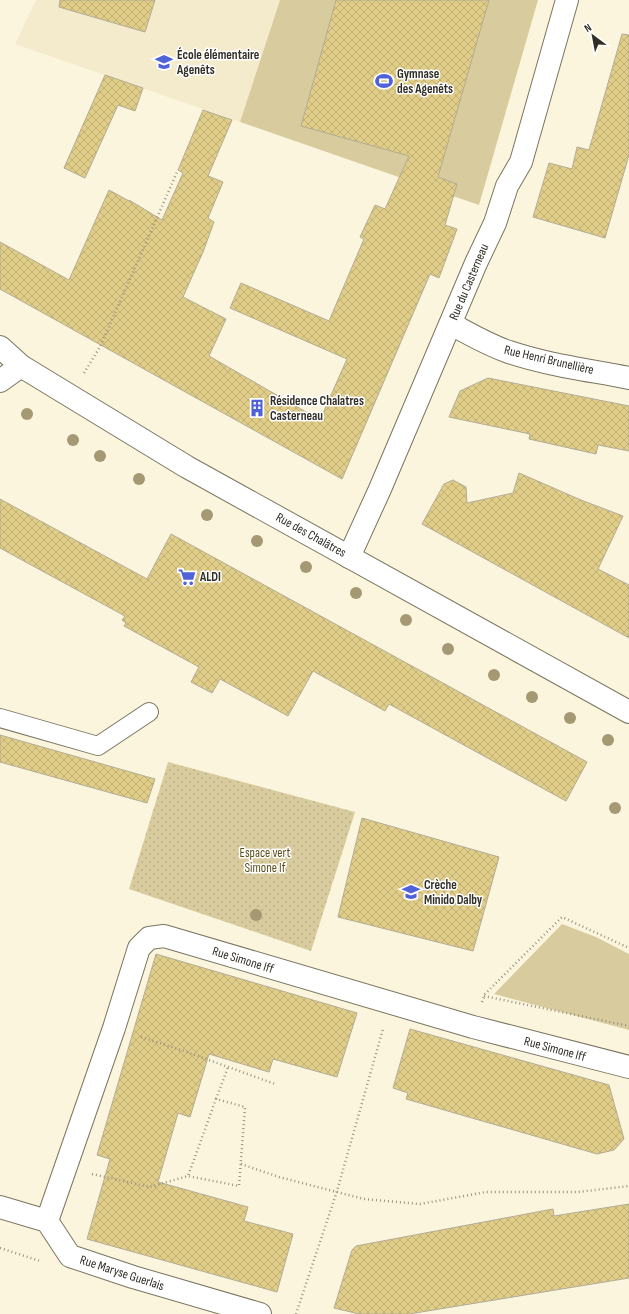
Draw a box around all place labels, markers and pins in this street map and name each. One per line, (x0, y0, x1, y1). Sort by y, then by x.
place label: École élémentaire Agenêts (176, 47, 260, 78)
school or university icon: École élémentaire Agenêts (154, 52, 174, 72)
place label: Gymnase des Agenêts (397, 66, 453, 97)
sports icon: Gymnase des Agenêts (374, 71, 394, 91)
place label: Résidence Chalatres Casterneau (270, 393, 364, 424)
building icon: Résidence Chalatres Casterneau (247, 398, 267, 418)
supermarket icon: ALDI (177, 567, 197, 587)
place label: ALDI (199, 569, 221, 585)
place label: Crèche Minido Dalby (424, 877, 483, 908)
school or university icon: Crèche Minido Dalby (401, 882, 421, 902)

